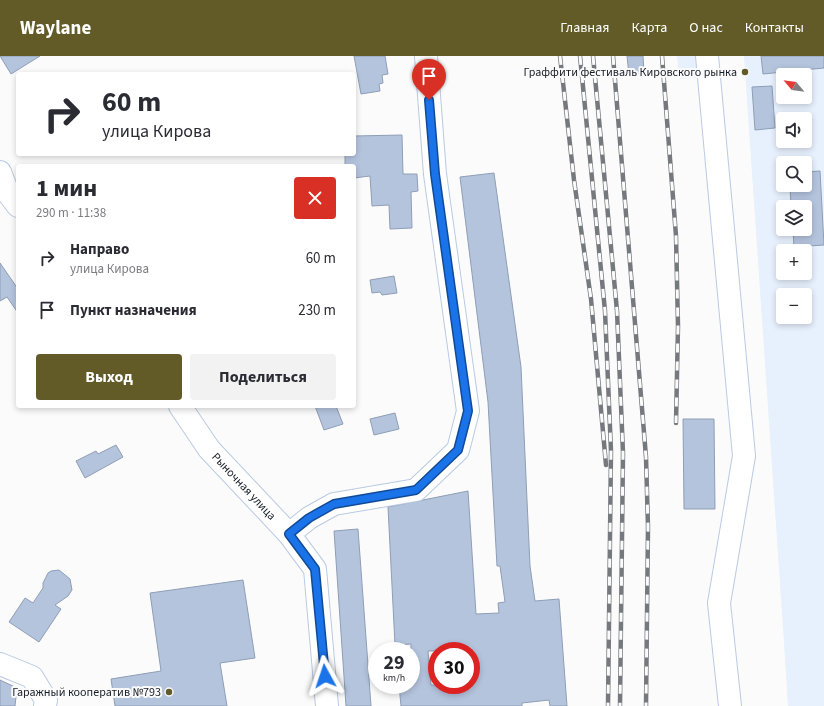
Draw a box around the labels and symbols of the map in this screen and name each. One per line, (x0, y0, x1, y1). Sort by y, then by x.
pin (412, 59, 446, 100)
place label: Граффити фестиваль Кировского рынка (523, 64, 737, 81)
marker: Граффити фестиваль Кировского рынка (740, 67, 750, 77)
north arrow (776, 68, 812, 104)
street label: Рыночная улица (208, 449, 280, 524)
speed limit sign: 30 (428, 642, 480, 694)
position arrow (304, 655, 346, 697)
place label: Гаражный кооператив №793 (12, 684, 161, 701)
marker: Гаражный кооператив №793 (164, 687, 174, 697)

